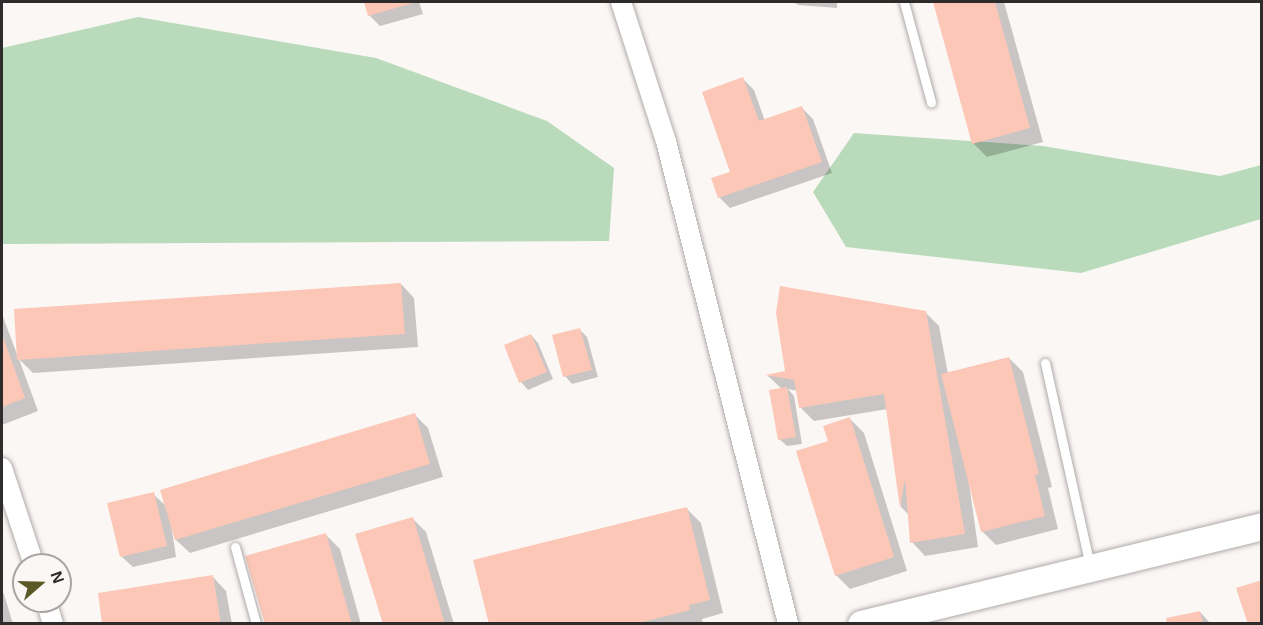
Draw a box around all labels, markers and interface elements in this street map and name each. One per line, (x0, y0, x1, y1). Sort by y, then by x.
north arrow (12, 553, 72, 613)
text: N (48, 569, 67, 586)

